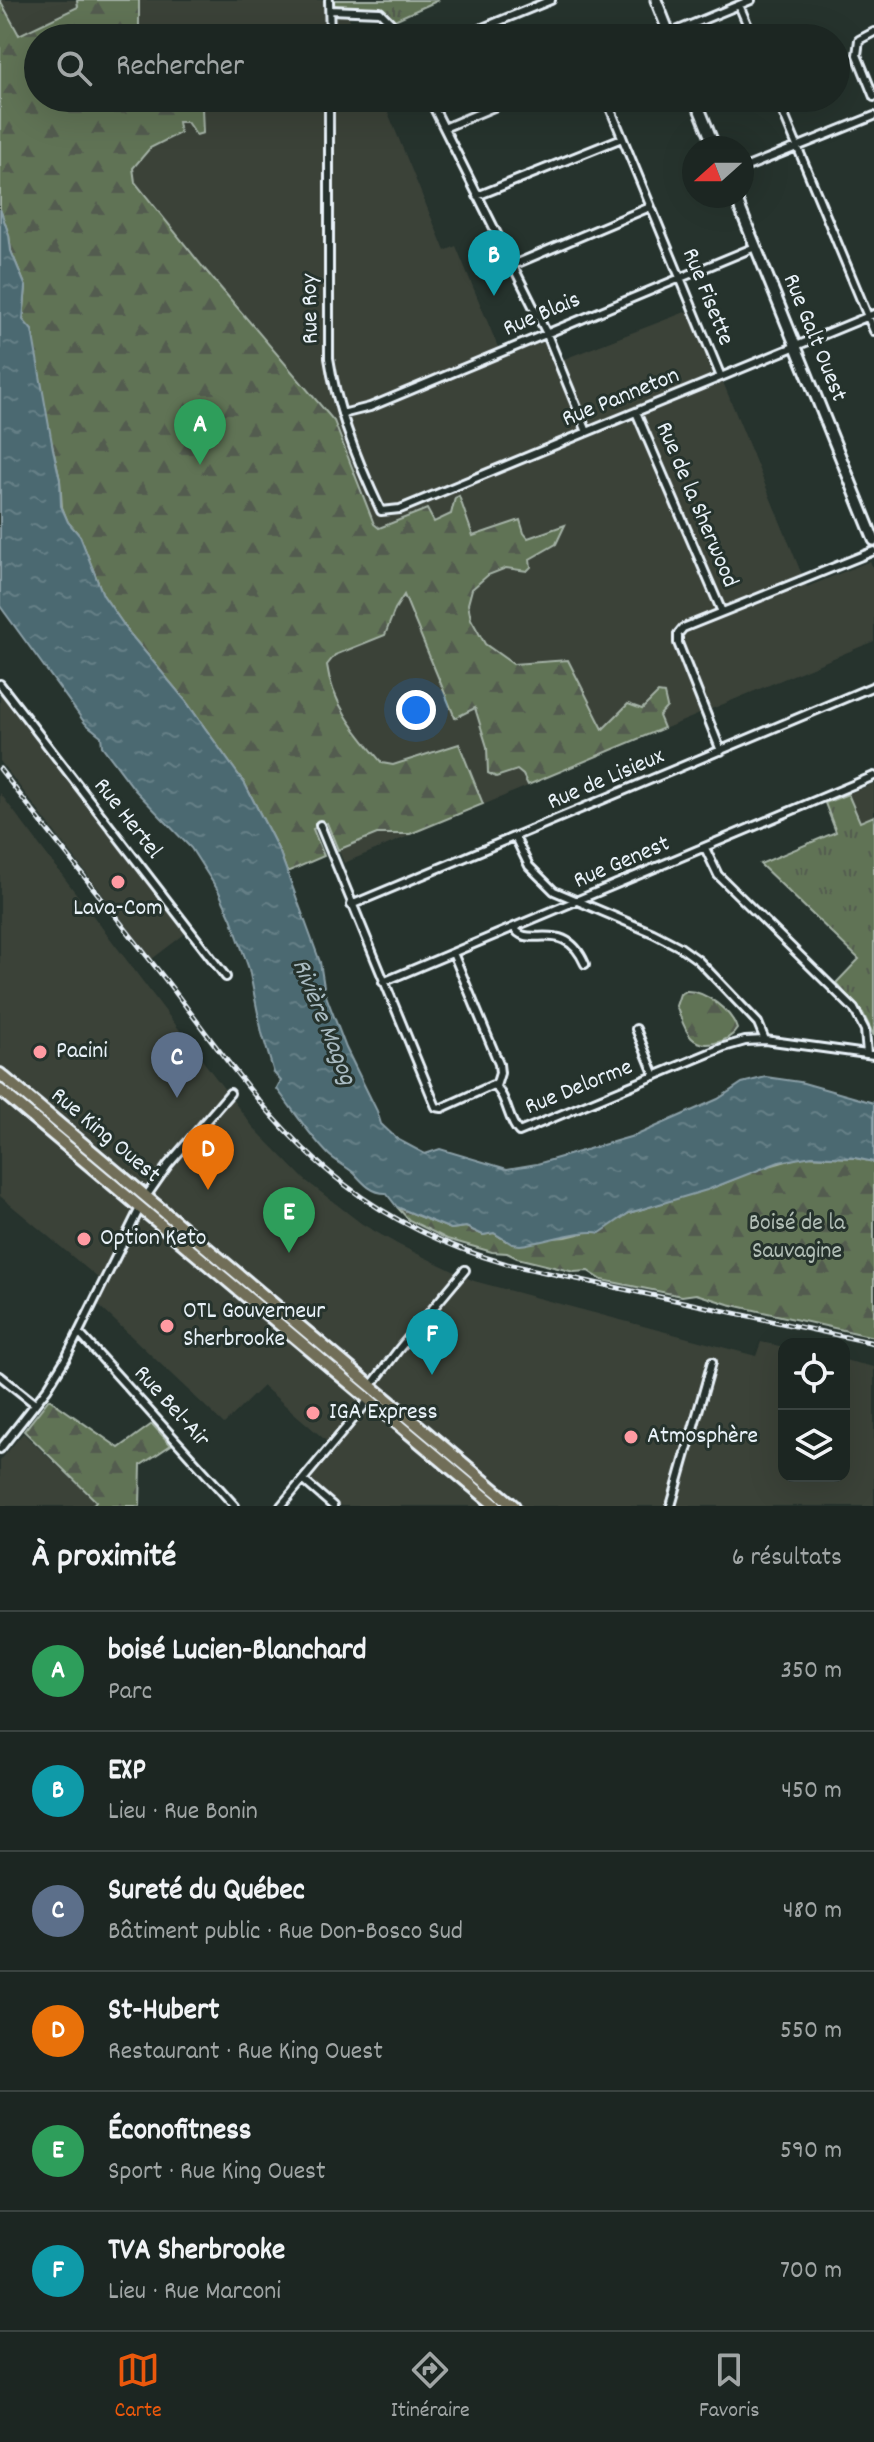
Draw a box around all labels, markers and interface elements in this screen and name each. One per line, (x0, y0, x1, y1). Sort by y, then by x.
search box (24, 24, 850, 112)
icon: search (52, 46, 96, 90)
text: Rechercher (116, 47, 244, 90)
north arrow (682, 136, 754, 208)
pin: B (468, 230, 520, 296)
street label: Rue Fisette (672, 243, 742, 351)
street label: Rue Galt Ouest (773, 269, 855, 407)
street label: Rue Roy (293, 272, 329, 344)
street label: Rue Blais (498, 284, 586, 346)
street label: Rue Panneton (557, 359, 685, 437)
pin: A (174, 399, 226, 465)
street label: Rue de la Sherwood (646, 417, 746, 593)
your location (396, 690, 436, 730)
street label: Rue de Lisieux (542, 740, 670, 820)
street label: Rue Hertel (84, 771, 170, 867)
street label: Rue Genest (569, 827, 675, 898)
marker: Lava-Com (109, 873, 127, 891)
place label: Lava-Com (73, 892, 163, 926)
water label: Rivière Magog (281, 953, 366, 1092)
pin: C (151, 1032, 203, 1098)
place label: Pacini (56, 1035, 108, 1069)
marker: Pacini (31, 1043, 49, 1061)
street label: Rue Delorme (520, 1051, 638, 1125)
street label: Rue King Ouest (43, 1080, 167, 1192)
pin: D (182, 1124, 234, 1190)
pin: E (263, 1187, 315, 1253)
park label: Boisé de la Sauvagine (749, 1207, 846, 1269)
place label: Option Keto (100, 1222, 207, 1256)
marker: Option Keto (75, 1230, 93, 1248)
place label: OTL Gouverneur Sherbrooke (183, 1295, 325, 1357)
pin: F (406, 1309, 458, 1375)
marker: OTL Gouverneur Sherbrooke (158, 1317, 176, 1335)
map controls (778, 1338, 850, 1482)
button: locate (778, 1338, 850, 1410)
street label: Rue Bel-Air (125, 1358, 217, 1456)
place label: IGA Express (329, 1396, 438, 1430)
marker: IGA Express (304, 1404, 322, 1422)
button: layers (778, 1410, 850, 1482)
place label: Atmosphère (647, 1420, 758, 1454)
marker: Atmosphère (622, 1428, 640, 1446)
text: À proximité (32, 1534, 176, 1583)
text: 6 résultats (732, 1540, 842, 1577)
text: boisé Lucien-Blanchard (108, 1631, 367, 1674)
text: A (51, 1653, 65, 1690)
text: 350 m (780, 1653, 842, 1690)
text: Parc (108, 1674, 152, 1711)
text: EXP (108, 1751, 146, 1794)
text: B (52, 1773, 64, 1810)
text: 450 m (781, 1773, 842, 1810)
text: Lieu · Rue Bonin (108, 1794, 258, 1831)
text: Sureté du Québec (108, 1871, 305, 1914)
text: C (52, 1893, 64, 1930)
text: 480 m (783, 1893, 842, 1930)
text: Bâtiment public · Rue Don-Bosco Sud (108, 1914, 463, 1951)
text: St-Hubert (108, 1991, 219, 2034)
text: D (51, 2013, 65, 2050)
text: 550 m (780, 2013, 842, 2050)
text: Restaurant · Rue King Ouest (108, 2034, 383, 2071)
text: Éconofitness (108, 2111, 252, 2154)
text: E (52, 2133, 64, 2170)
text: 590 m (780, 2133, 842, 2170)
text: Sport · Rue King Ouest (108, 2154, 326, 2191)
text: TVA Sherbrooke (108, 2231, 285, 2274)
text: F (52, 2253, 64, 2290)
text: 700 m (780, 2253, 842, 2290)
text: Lieu · Rue Marconi (108, 2274, 281, 2311)
tab: Carte (115, 2348, 162, 2427)
tab: Itinéraire (391, 2348, 470, 2427)
tab: Favoris (699, 2348, 759, 2427)

